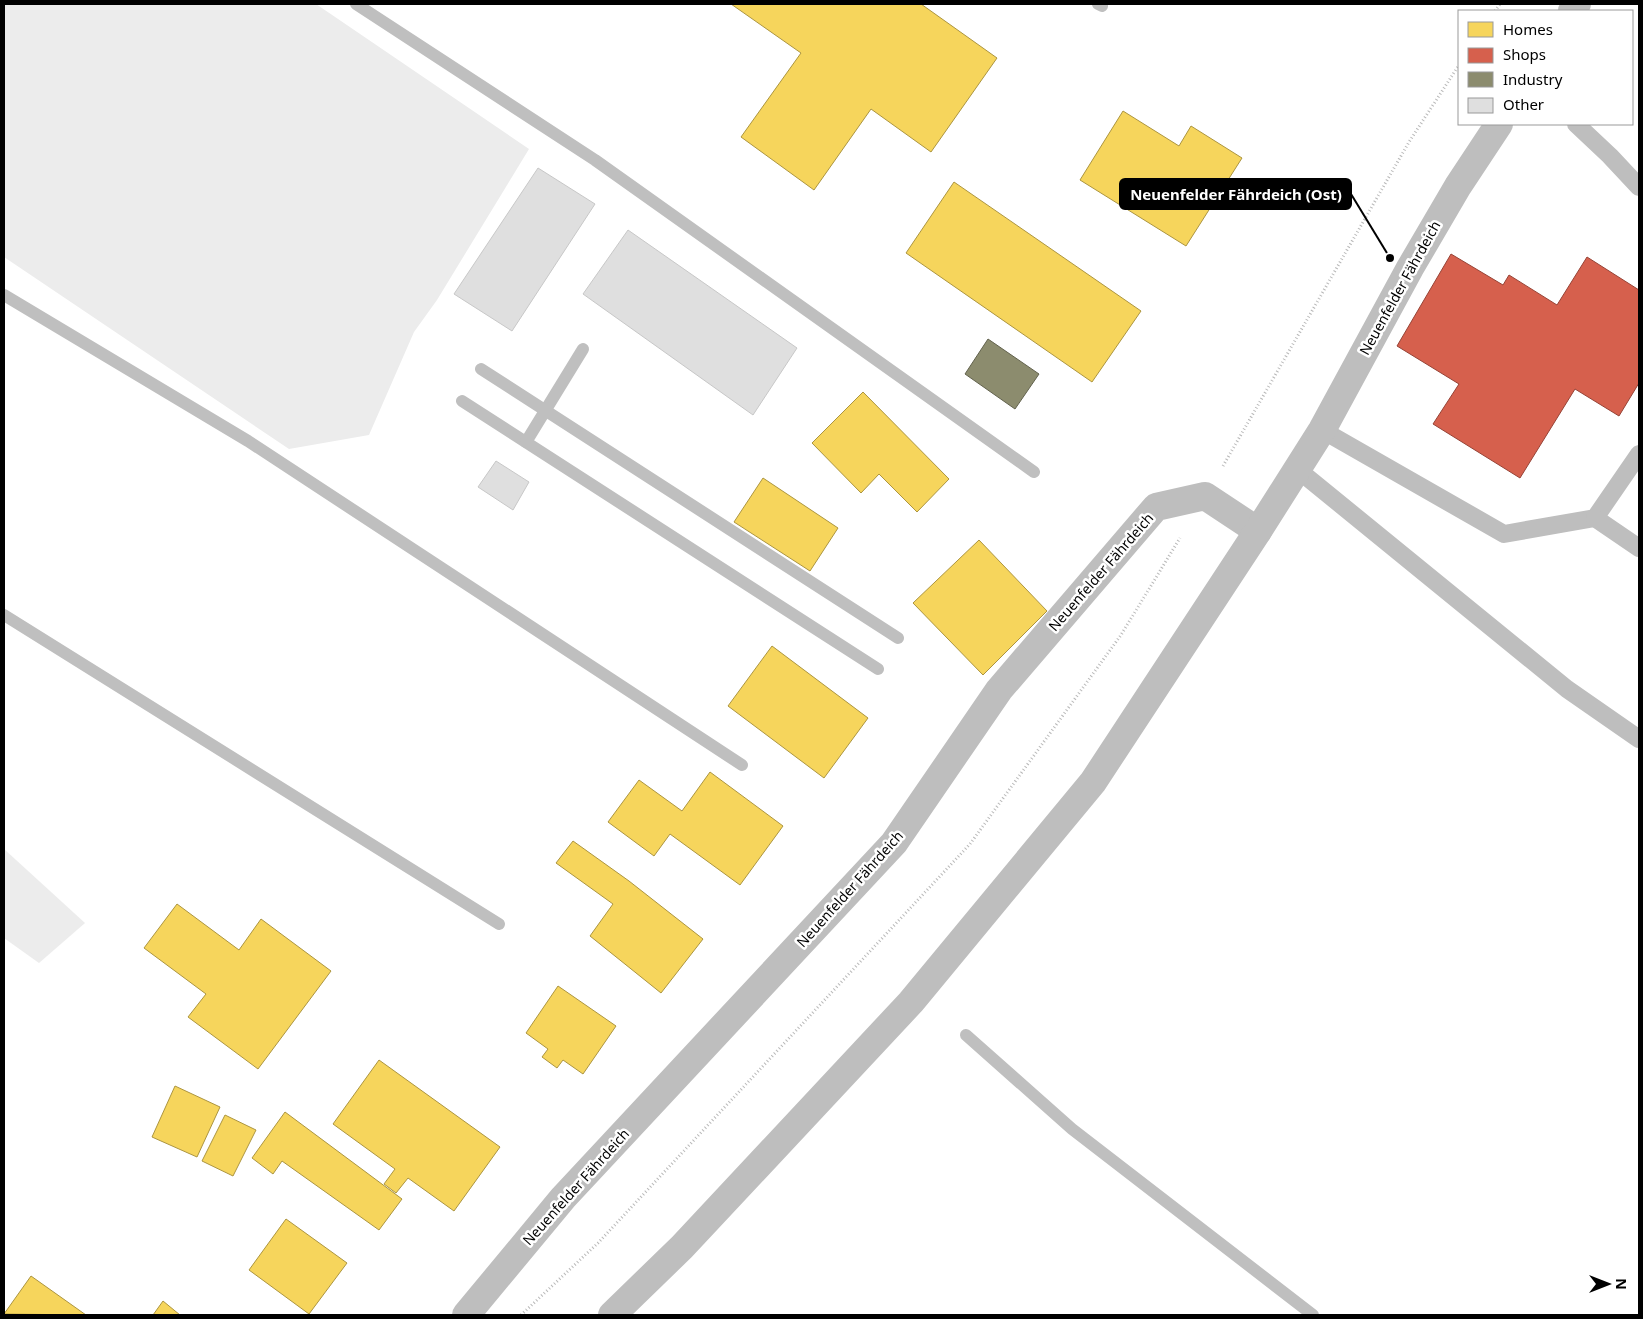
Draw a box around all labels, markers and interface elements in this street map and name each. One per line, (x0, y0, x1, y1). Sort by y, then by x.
legend (1458, 10, 1633, 125)
text: Homes (1503, 19, 1553, 39)
text: Shops (1503, 44, 1546, 64)
text: Industry (1503, 69, 1563, 89)
text: Other (1503, 94, 1544, 114)
callout: Neuenfelder Fährdeich (Ost) (1120, 179, 1351, 209)
text: Neuenfelder Fährdeich (Ost) (1130, 184, 1342, 204)
street label: Neuenfelder Fährdeich (1355, 217, 1444, 358)
street label: Neuenfelder Fährdeich (1044, 509, 1157, 635)
street label: Neuenfelder Fährdeich (792, 826, 907, 951)
street label: Neuenfelder Fährdeich (518, 1124, 633, 1249)
north arrow (1583, 1259, 1633, 1309)
text: N (1612, 1278, 1631, 1290)

